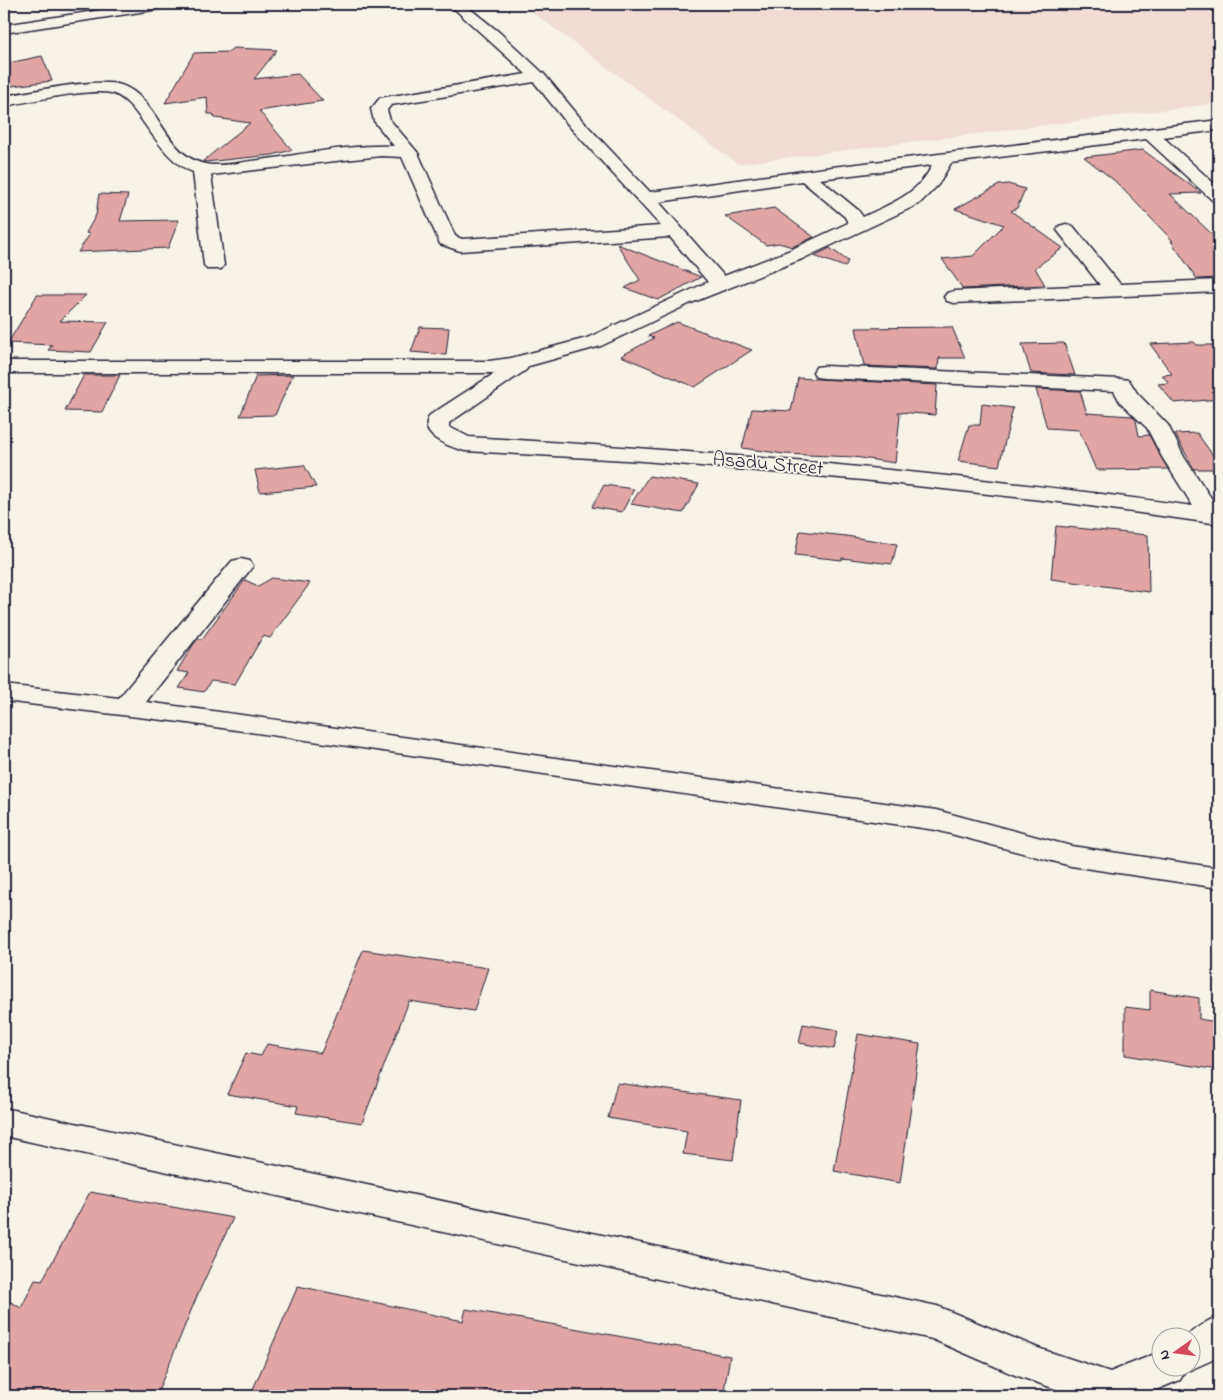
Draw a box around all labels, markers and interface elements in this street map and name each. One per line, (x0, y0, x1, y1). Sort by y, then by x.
street label: Asadu Street (711, 446, 825, 484)
north arrow (1150, 1328, 1200, 1378)
text: N (1154, 1348, 1176, 1362)

